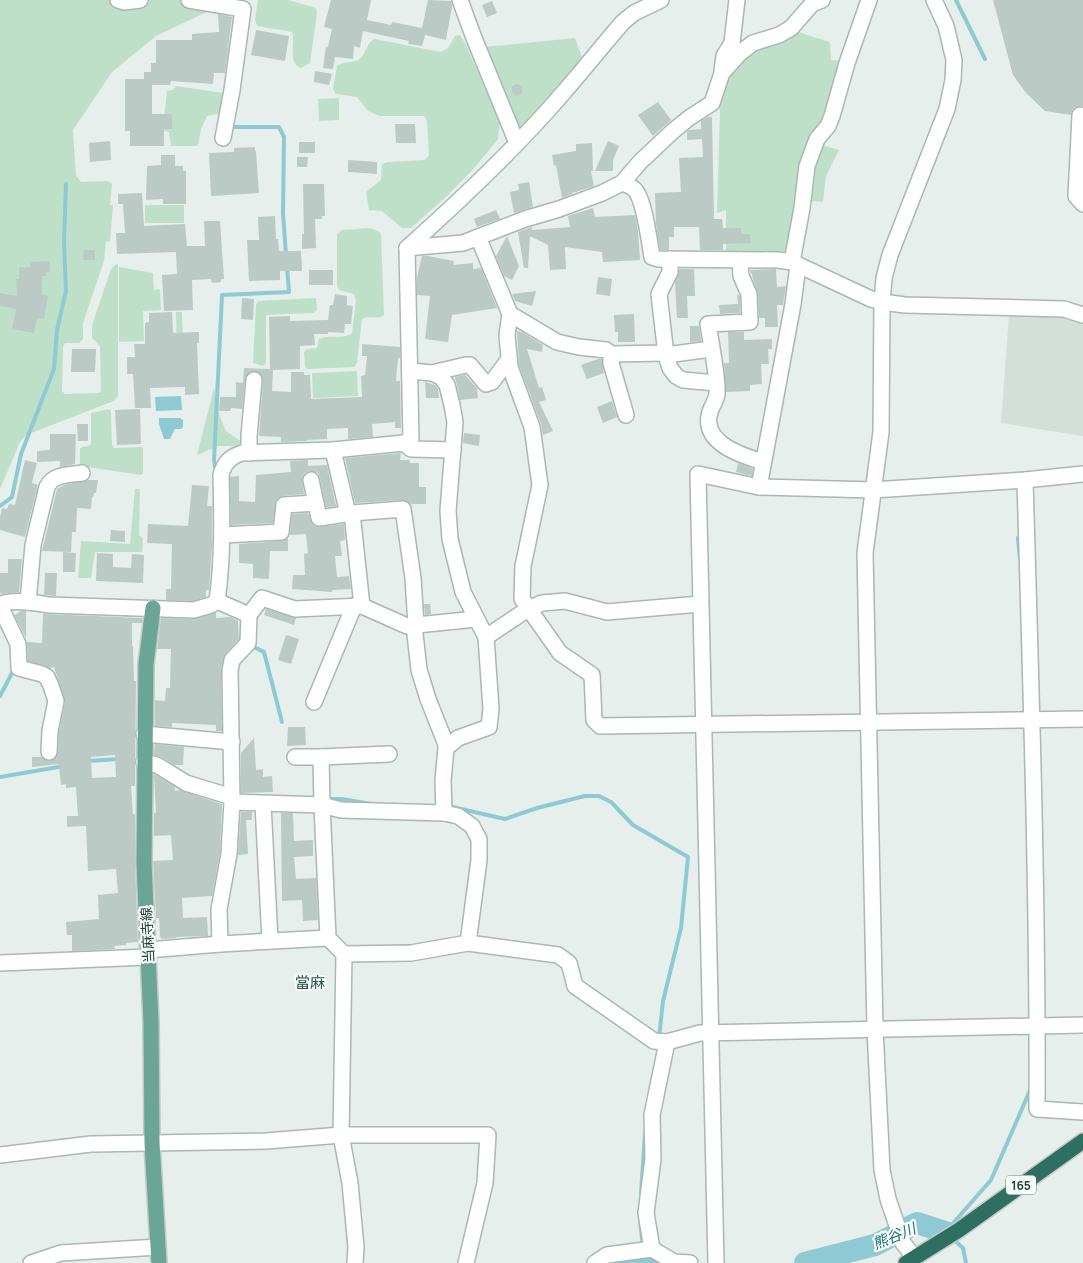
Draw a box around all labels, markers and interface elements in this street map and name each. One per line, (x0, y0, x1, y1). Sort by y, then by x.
street label: 当麻寺線 (136, 907, 158, 963)
district label: 當麻 (295, 972, 325, 993)
road number: 165 (1006, 1176, 1036, 1194)
water label: 熊谷川 (869, 1217, 921, 1254)

